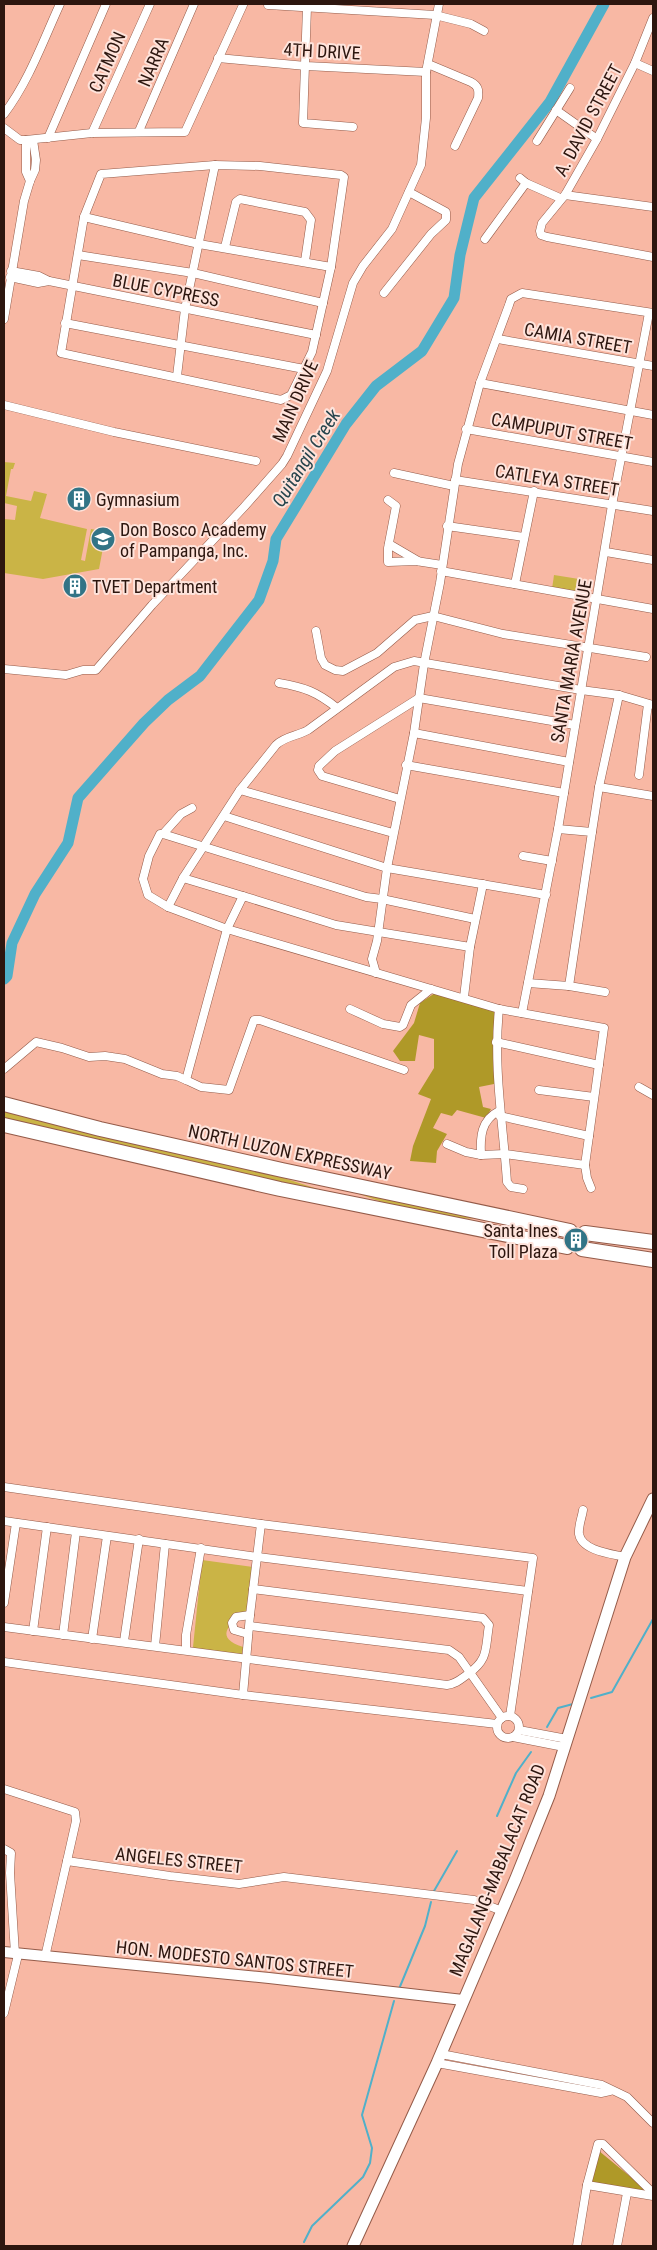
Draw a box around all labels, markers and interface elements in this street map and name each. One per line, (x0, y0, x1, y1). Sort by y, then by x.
street label: CATMON (84, 28, 130, 96)
street label: NARRA (133, 34, 173, 90)
street label: 4TH DRIVE (283, 39, 361, 64)
street label: A. DAVID STREET (550, 60, 626, 180)
street label: BLUE CYPRESS (111, 269, 221, 311)
street label: CAMIA STREET (522, 318, 634, 358)
street label: MAIN DRIVE (268, 357, 322, 445)
water label: Quitangil Creek (267, 404, 345, 511)
street label: CAMPUPUT STREET (490, 408, 634, 454)
street label: CATLEYA STREET (494, 460, 620, 500)
building icon: Gymnasium (66, 486, 92, 512)
place label: Gymnasium (96, 489, 180, 510)
place label: Don Bosco Academy of Pampanga, Inc. (120, 519, 267, 561)
school or university icon: Don Bosco Academy of Pampanga, Inc. (90, 526, 116, 552)
building icon: TVET Department (62, 573, 88, 599)
place label: TVET Department (92, 576, 217, 597)
street label: SANTA MARIA AVENUE (546, 578, 596, 744)
street label: NORTH LUZON EXPRESSWAY (186, 1120, 394, 1184)
place label: Santa Ines Toll Plaza (483, 1220, 558, 1262)
building icon: Santa Ines Toll Plaza (563, 1227, 589, 1253)
street label: MAGALANG-MABALACAT ROAD (445, 1761, 549, 1979)
street label: ANGELES STREET (114, 1843, 244, 1877)
street label: HON. MODESTO SANTOS STREET (115, 1936, 355, 1982)

